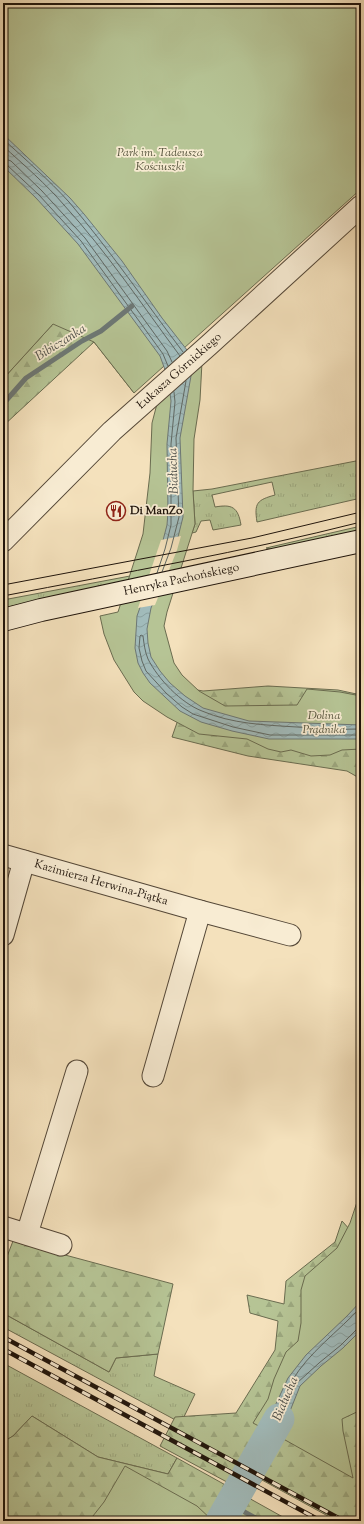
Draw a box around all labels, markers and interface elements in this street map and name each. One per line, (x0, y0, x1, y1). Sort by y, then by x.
park label: Park im. Tadeusza Kościuszki (117, 144, 203, 176)
water label: Bibiczanka (32, 320, 90, 366)
street label: Łukasza Górnickiego (133, 328, 226, 414)
water label: Białucha (164, 447, 184, 494)
restaurant icon: Di ManZo (105, 500, 127, 522)
place label: Di ManZo (129, 502, 183, 520)
street label: Henryka Pachońskiego (122, 558, 241, 601)
park label: Dolina Prądnika (303, 707, 345, 739)
street label: Kazimierza Herwina-Piątka (32, 855, 171, 911)
water label: Białucha (269, 1374, 303, 1424)

